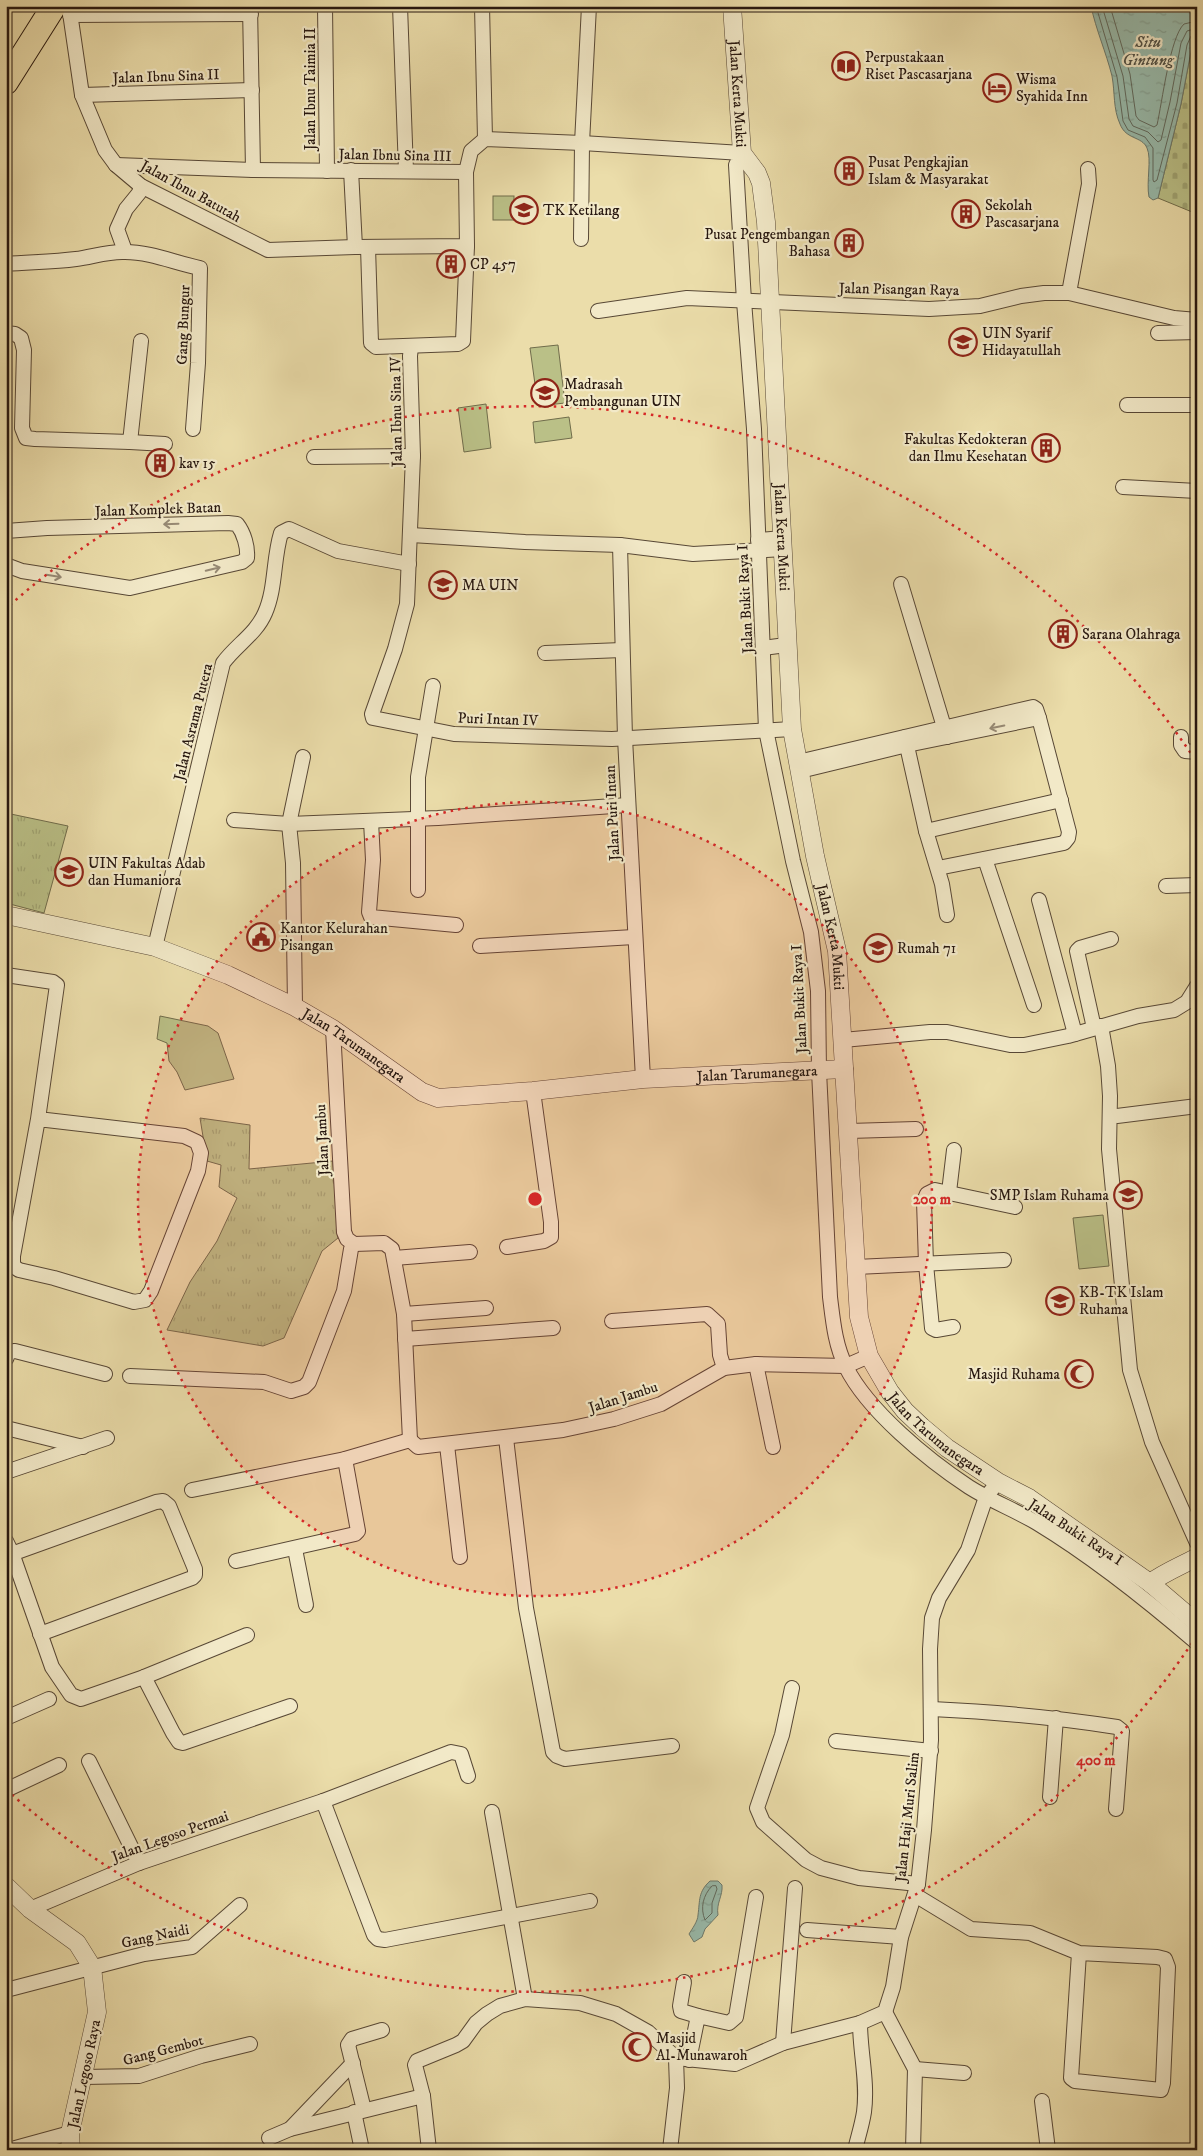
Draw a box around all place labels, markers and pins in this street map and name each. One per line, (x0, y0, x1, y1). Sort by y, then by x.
place label: Perpustakaan Riset Pascasarjana (865, 48, 973, 84)
library icon: Perpustakaan Riset Pascasarjana (831, 51, 861, 81)
place label: Wisma Syahida Inn (1015, 70, 1088, 106)
hotel icon: Wisma Syahida Inn (982, 73, 1012, 103)
place label: Pusat Pengkajian Islam & Masyarakat (868, 153, 989, 189)
building icon: Pusat Pengkajian Islam & Masyarakat (834, 156, 864, 186)
school or university icon: TK Ketilang (509, 195, 539, 225)
place label: Sekolah Pascasarjana (985, 196, 1060, 232)
building icon: Sekolah Pascasarjana (951, 199, 981, 229)
place label: TK Ketilang (543, 201, 620, 220)
place label: Pusat Pengembangan Bahasa (705, 225, 831, 261)
building icon: Pusat Pengembangan Bahasa (834, 228, 864, 258)
building icon: CP 457 (436, 249, 466, 279)
place label: CP 457 (470, 255, 516, 274)
place label: UIN Syarif Hidayatullah (982, 324, 1061, 360)
school or university icon: UIN Syarif Hidayatullah (948, 327, 978, 357)
place label: Madrasah Pembangunan UIN (564, 375, 681, 411)
school or university icon: Madrasah Pembangunan UIN (530, 378, 560, 408)
place label: Fakultas Kedokteran dan Ilmu Kesehatan (904, 430, 1027, 466)
building icon: Fakultas Kedokteran dan Ilmu Kesehatan (1031, 433, 1061, 463)
building icon: kav 15 (145, 448, 175, 478)
place label: kav 15 (179, 454, 216, 473)
school or university icon: MA UIN (428, 570, 458, 600)
place label: MA UIN (462, 576, 519, 595)
building icon: Sarana Olahraga (1048, 619, 1078, 649)
place label: Sarana Olahraga (1082, 625, 1181, 644)
place label: UIN Fakultas Adab dan Humaniora (88, 854, 205, 890)
school or university icon: UIN Fakultas Adab dan Humaniora (54, 857, 84, 887)
place label: Kantor Kelurahan Pisangan (280, 919, 388, 955)
public building icon: Kantor Kelurahan Pisangan (246, 922, 276, 952)
school or university icon: Rumah 71 (863, 933, 893, 963)
place label: Rumah 71 (897, 939, 956, 958)
school or university icon: SMP Islam Ruhama (1113, 1180, 1143, 1210)
place label: SMP Islam Ruhama (990, 1186, 1110, 1205)
centre of rings (526, 1190, 544, 1208)
place label: KB-TK Islam Ruhama (1079, 1283, 1164, 1319)
school or university icon: KB-TK Islam Ruhama (1045, 1286, 1075, 1316)
mosque icon: Masjid Ruhama (1064, 1359, 1094, 1389)
place label: Masjid Ruhama (968, 1365, 1061, 1384)
place label: Masjid Al-Munawaroh (656, 2029, 748, 2065)
mosque icon: Masjid Al-Munawaroh (622, 2032, 652, 2062)

